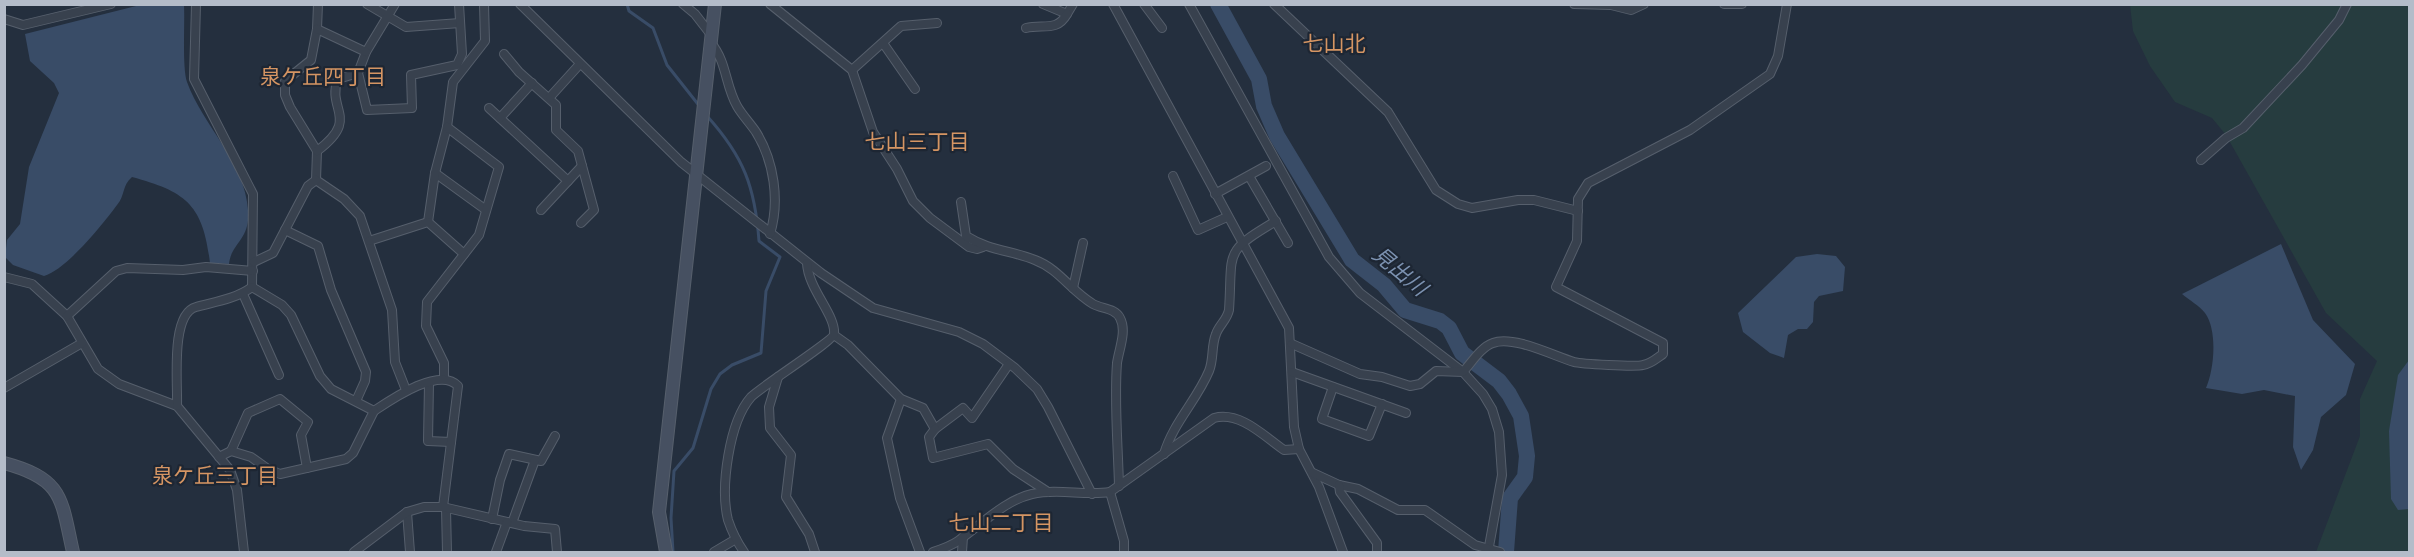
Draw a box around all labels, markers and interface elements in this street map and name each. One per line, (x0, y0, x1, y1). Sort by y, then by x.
district label: 七山北 (1303, 31, 1366, 56)
district label: 泉ケ丘四丁目 (260, 64, 386, 89)
district label: 七山三丁目 (865, 129, 970, 154)
water label: 見出川 (1368, 241, 1434, 302)
district label: 泉ケ丘三丁目 (152, 463, 278, 488)
district label: 七山二丁目 (949, 510, 1054, 535)

